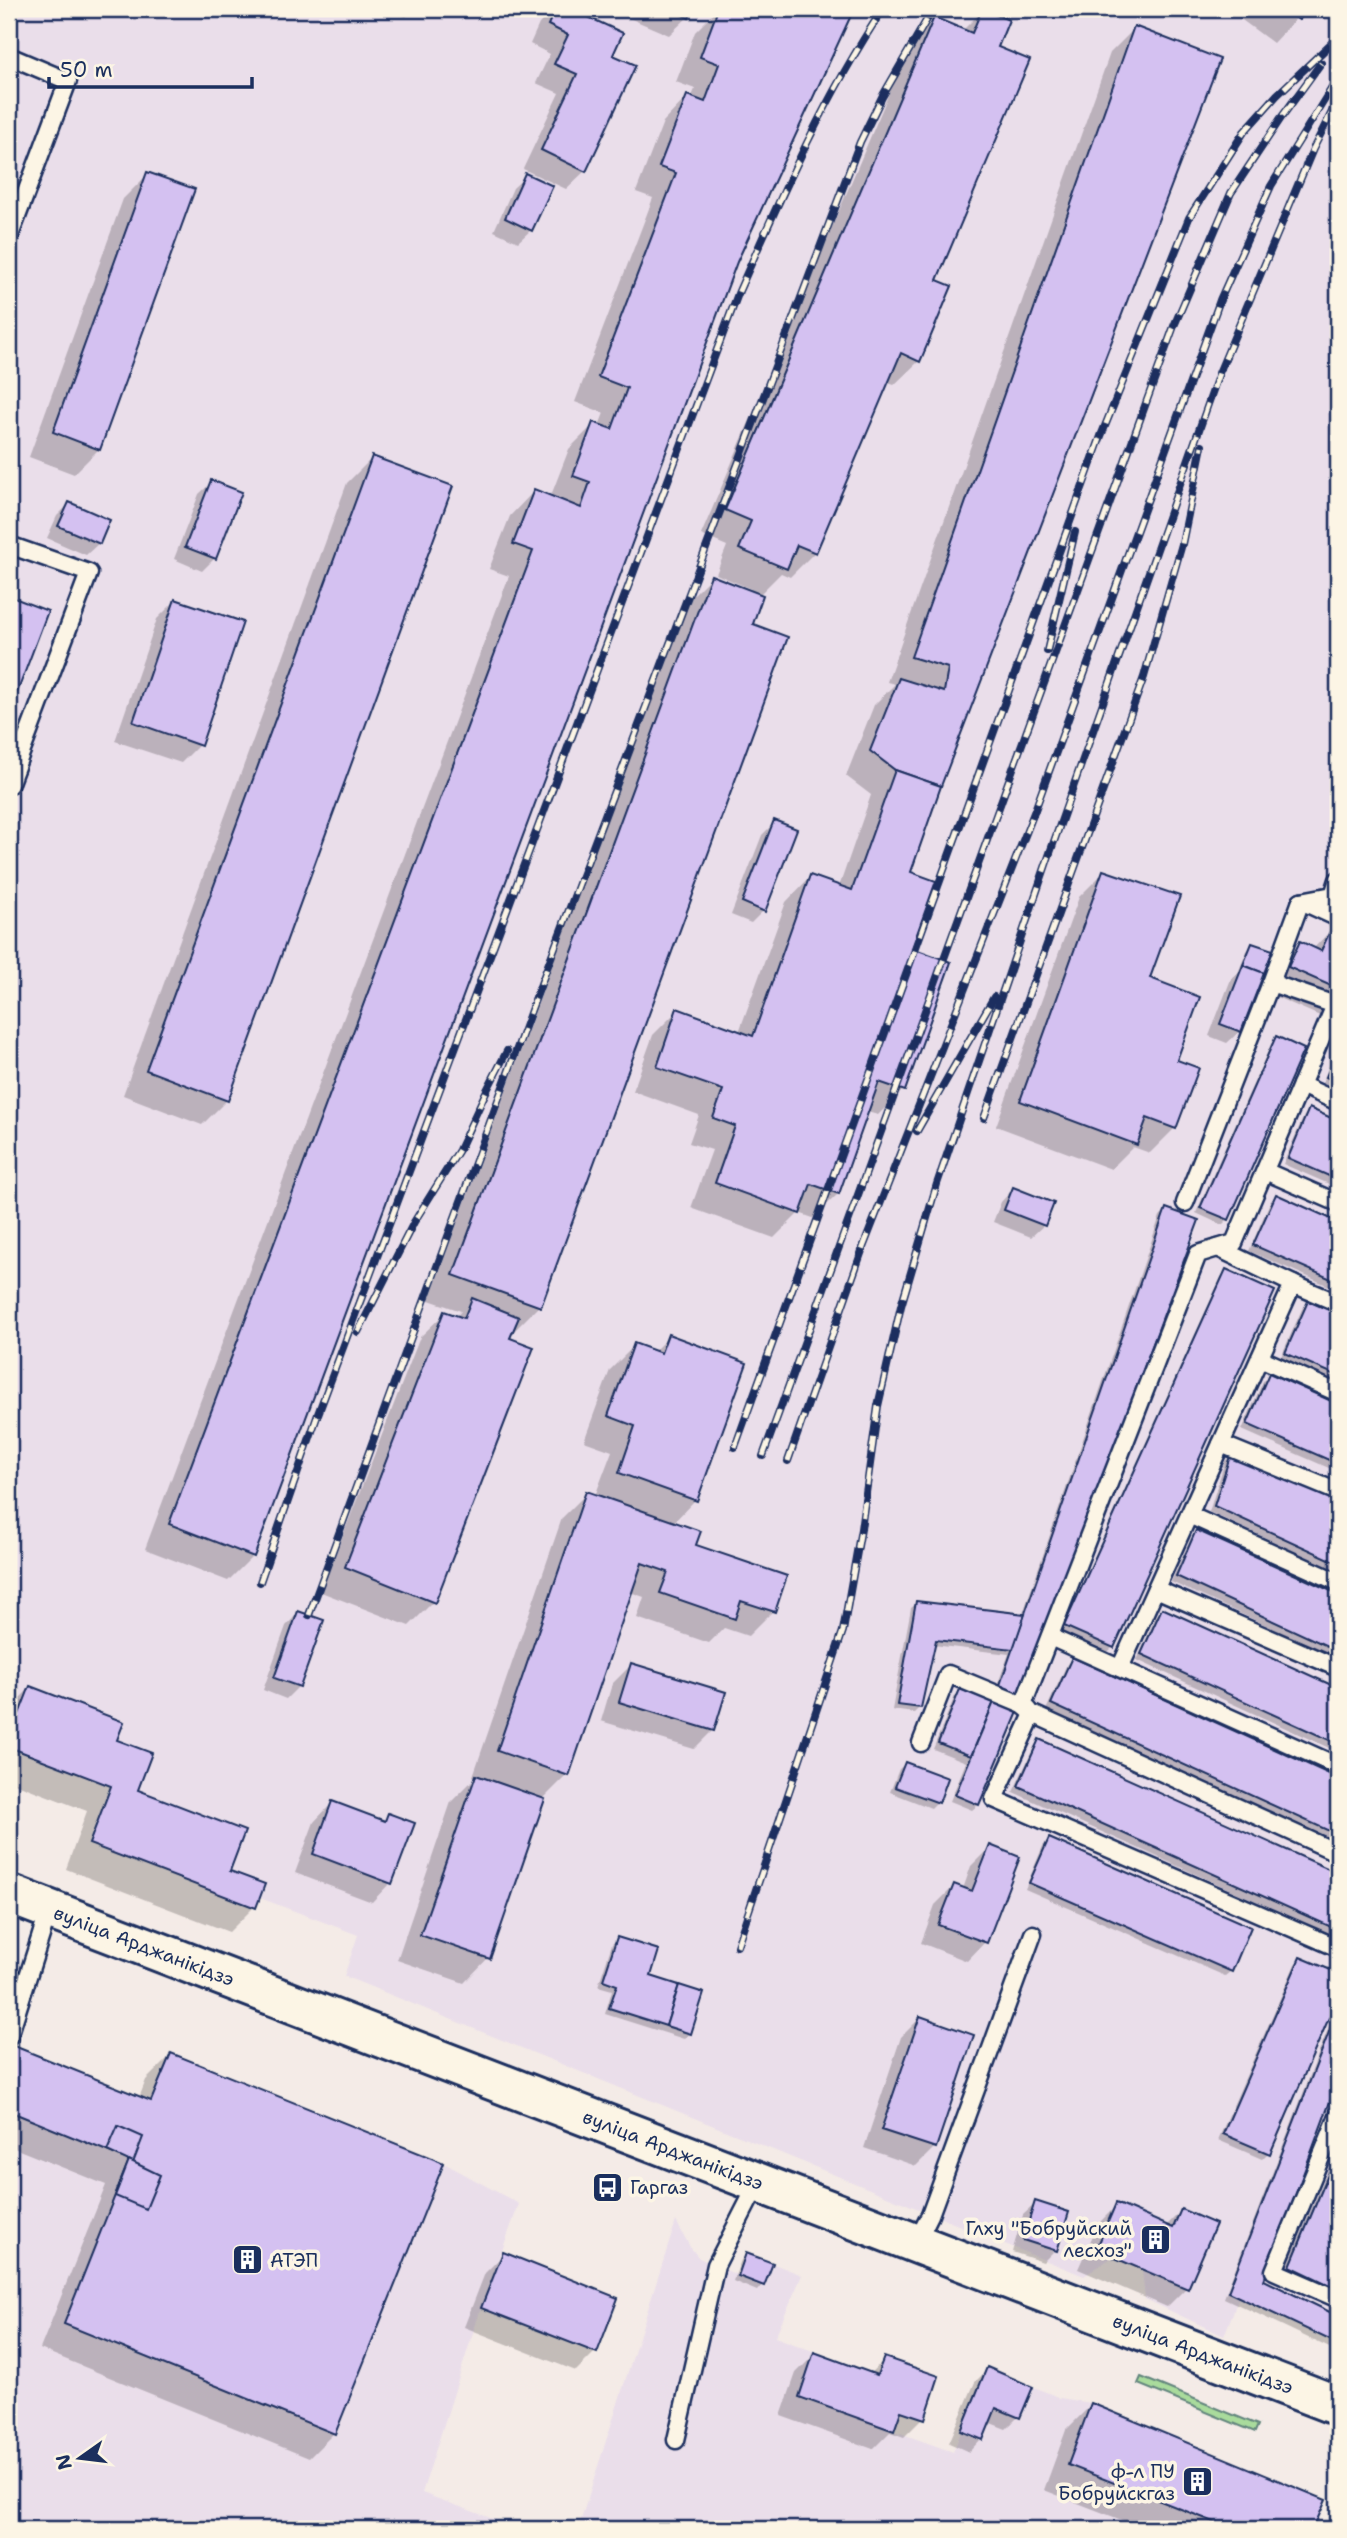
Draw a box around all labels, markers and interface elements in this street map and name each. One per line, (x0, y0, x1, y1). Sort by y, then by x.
scale bar (49, 46, 252, 90)
text: 50 m (60, 56, 113, 84)
street label: вуліца Арджанікідзэ (50, 1900, 238, 1992)
street label: вуліца Арджанікідзэ (579, 2104, 767, 2196)
bus stop icon: Гаргаз (590, 2170, 624, 2204)
place label: Гаргаз (630, 2175, 688, 2200)
place label: Глху "Бобруйский лесхоз" (965, 2216, 1132, 2263)
building icon: Глху "Бобруйский лесхоз" (1138, 2222, 1172, 2256)
building icon: АТЭП (230, 2243, 264, 2277)
place label: АТЭП (270, 2248, 318, 2273)
street label: вуліца Арджанікідзэ (1109, 2308, 1297, 2400)
north arrow (46, 2422, 116, 2492)
text: N (50, 2452, 78, 2472)
place label: ф-л ПУ Бобруйскгаз (1058, 2459, 1175, 2506)
building icon: ф-л ПУ Бобруйскгаз (1181, 2465, 1215, 2499)

